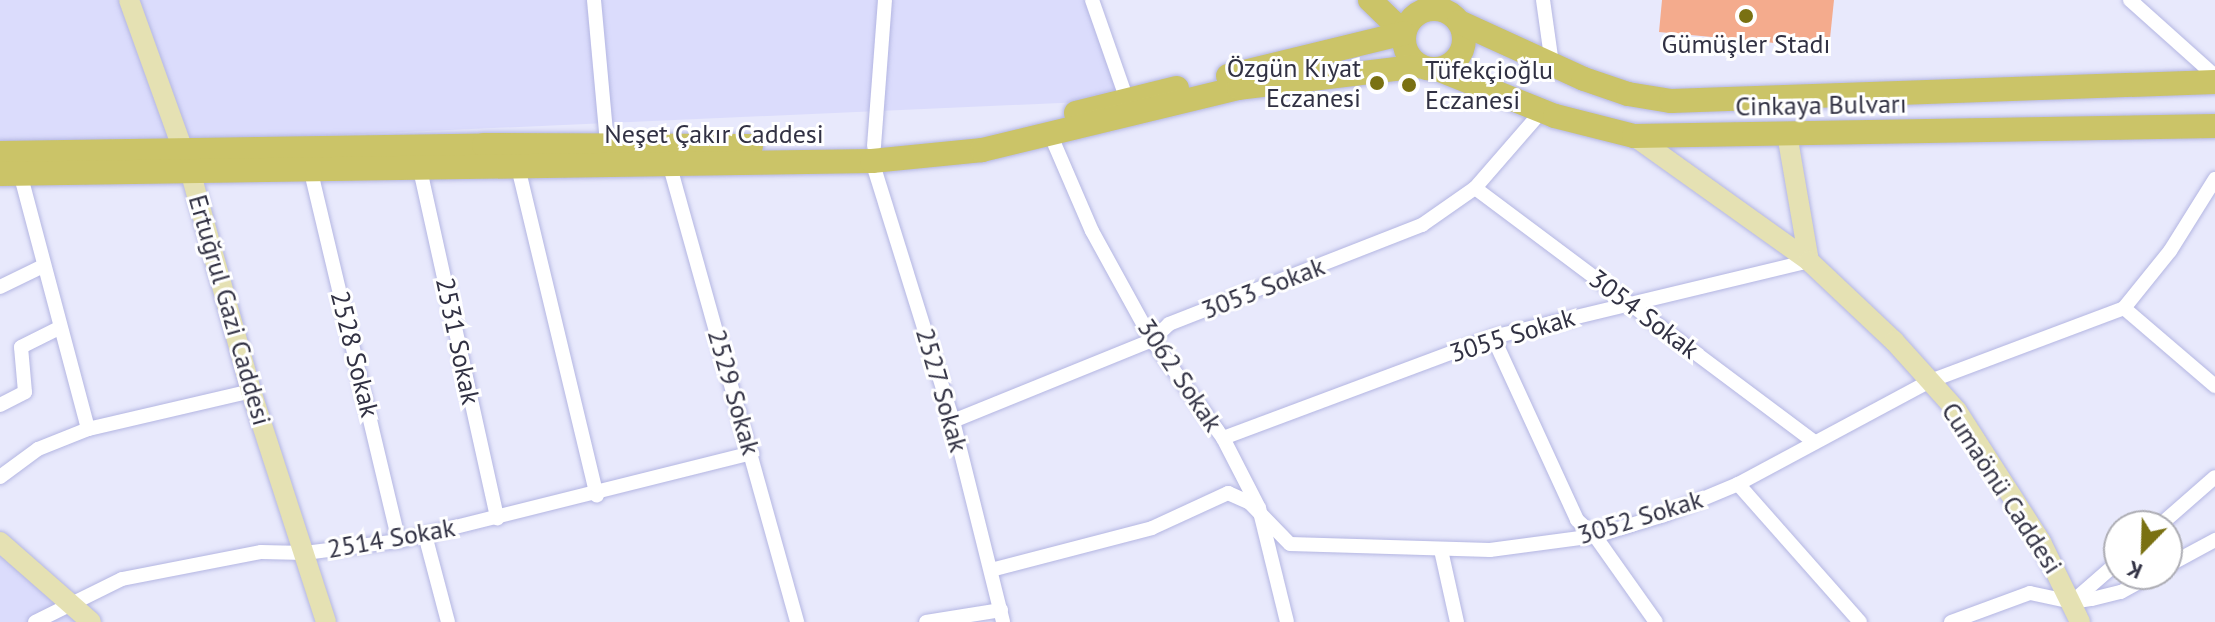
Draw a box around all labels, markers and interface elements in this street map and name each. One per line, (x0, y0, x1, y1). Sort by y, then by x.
marker: Gümüşler Stadı (1737, 7, 1755, 25)
place label: Gümüşler Stadı (1661, 28, 1831, 60)
place label: Özgün Kıyat Eczanesi (1227, 52, 1361, 114)
place label: Tüfekçioğlu Eczanesi (1425, 54, 1553, 116)
marker: Özgün Kıyat Eczanesi (1368, 74, 1386, 92)
marker: Tüfekçioğlu Eczanesi (1400, 76, 1418, 94)
street label: Cinkaya Bulvarı (1735, 88, 1907, 122)
street label: Neşet Çakır Caddesi (604, 118, 824, 150)
street label: Ertuğrul Gazi Caddesi (182, 191, 278, 429)
street label: 3053 Sokak (1197, 250, 1329, 326)
street label: 3054 Sokak (1583, 263, 1705, 365)
street label: 2531 Sokak (429, 275, 487, 407)
street label: 2528 Sokak (324, 288, 386, 420)
street label: 3055 Sokak (1446, 301, 1578, 369)
street label: 3062 Sokak (1131, 313, 1229, 437)
street label: 2527 Sokak (909, 324, 975, 456)
street label: 2529 Sokak (701, 326, 767, 458)
street label: Cumaönü Caddesi (1935, 397, 2069, 579)
street label: 3052 Sokak (1574, 483, 1706, 551)
north arrow (2103, 510, 2183, 590)
street label: 2514 Sokak (325, 511, 457, 565)
text: K (2123, 555, 2146, 586)

